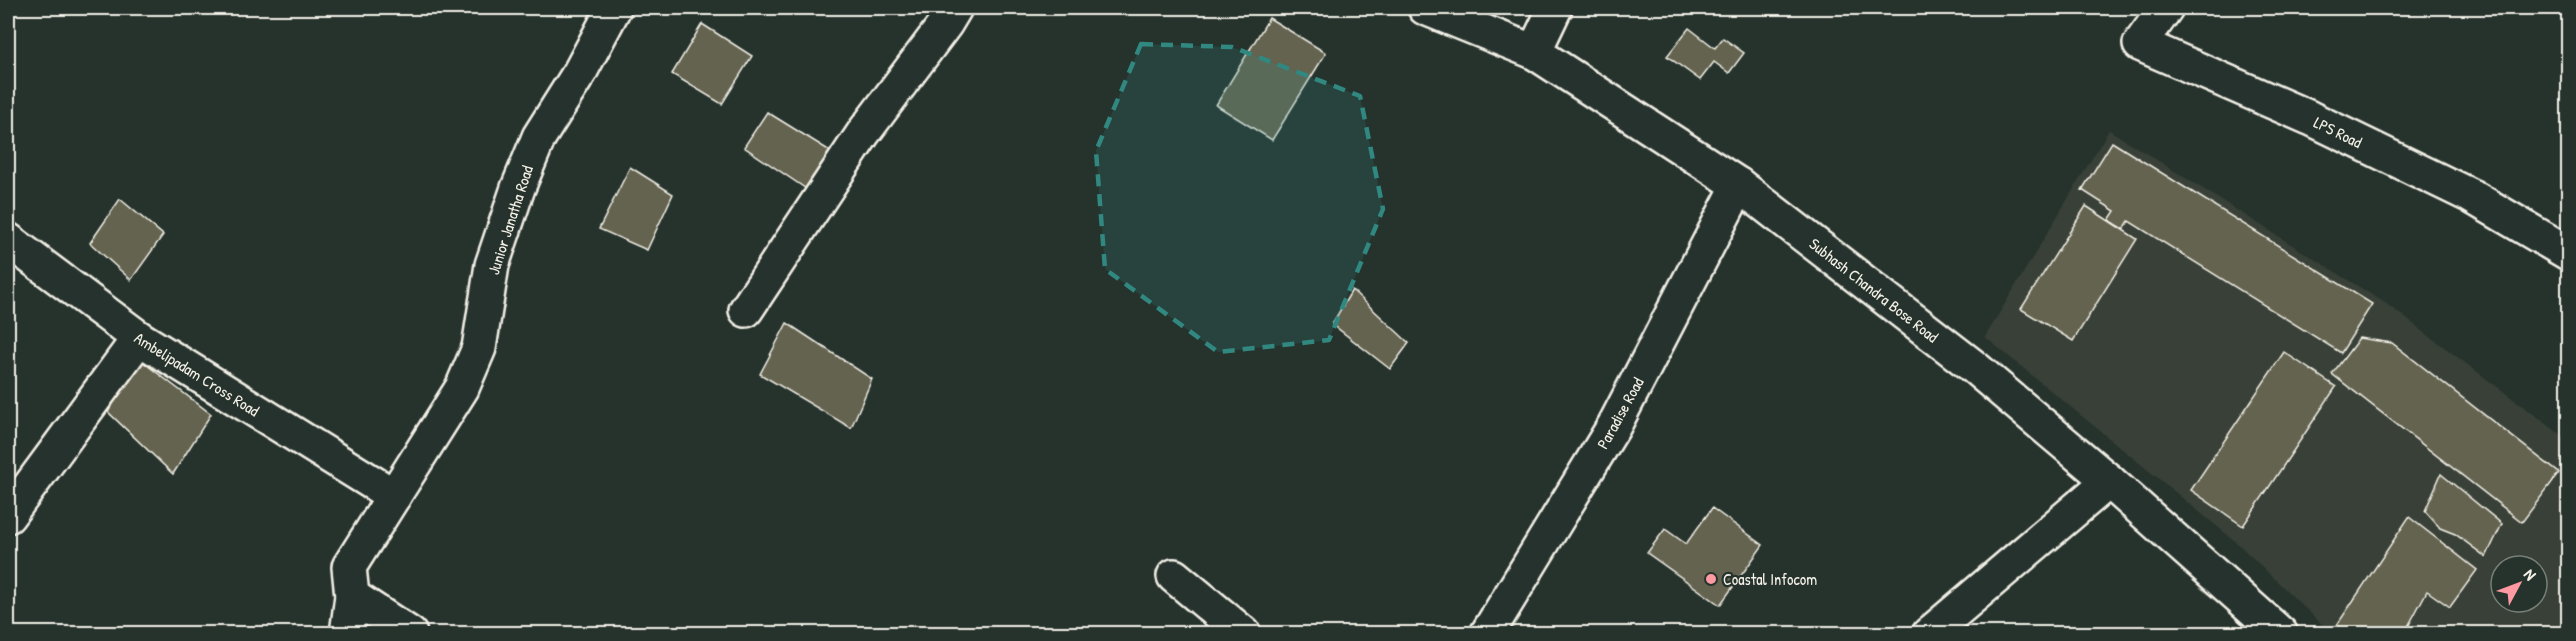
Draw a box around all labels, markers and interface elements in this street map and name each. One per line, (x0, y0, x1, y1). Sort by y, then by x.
street label: LPS Road (2310, 111, 2366, 153)
street label: Junior Janatha Road (482, 163, 538, 277)
street label: Subhash Chandra Bose Road (1805, 233, 1943, 347)
street label: Ambelipadam Cross Road (130, 327, 264, 421)
street label: Paradise Road (1591, 373, 1649, 453)
north arrow (2489, 554, 2549, 614)
text: N (2519, 564, 2542, 585)
place label: Coastal Infocom (1723, 568, 1817, 590)
marker: Coastal Infocom (1704, 572, 1718, 586)

